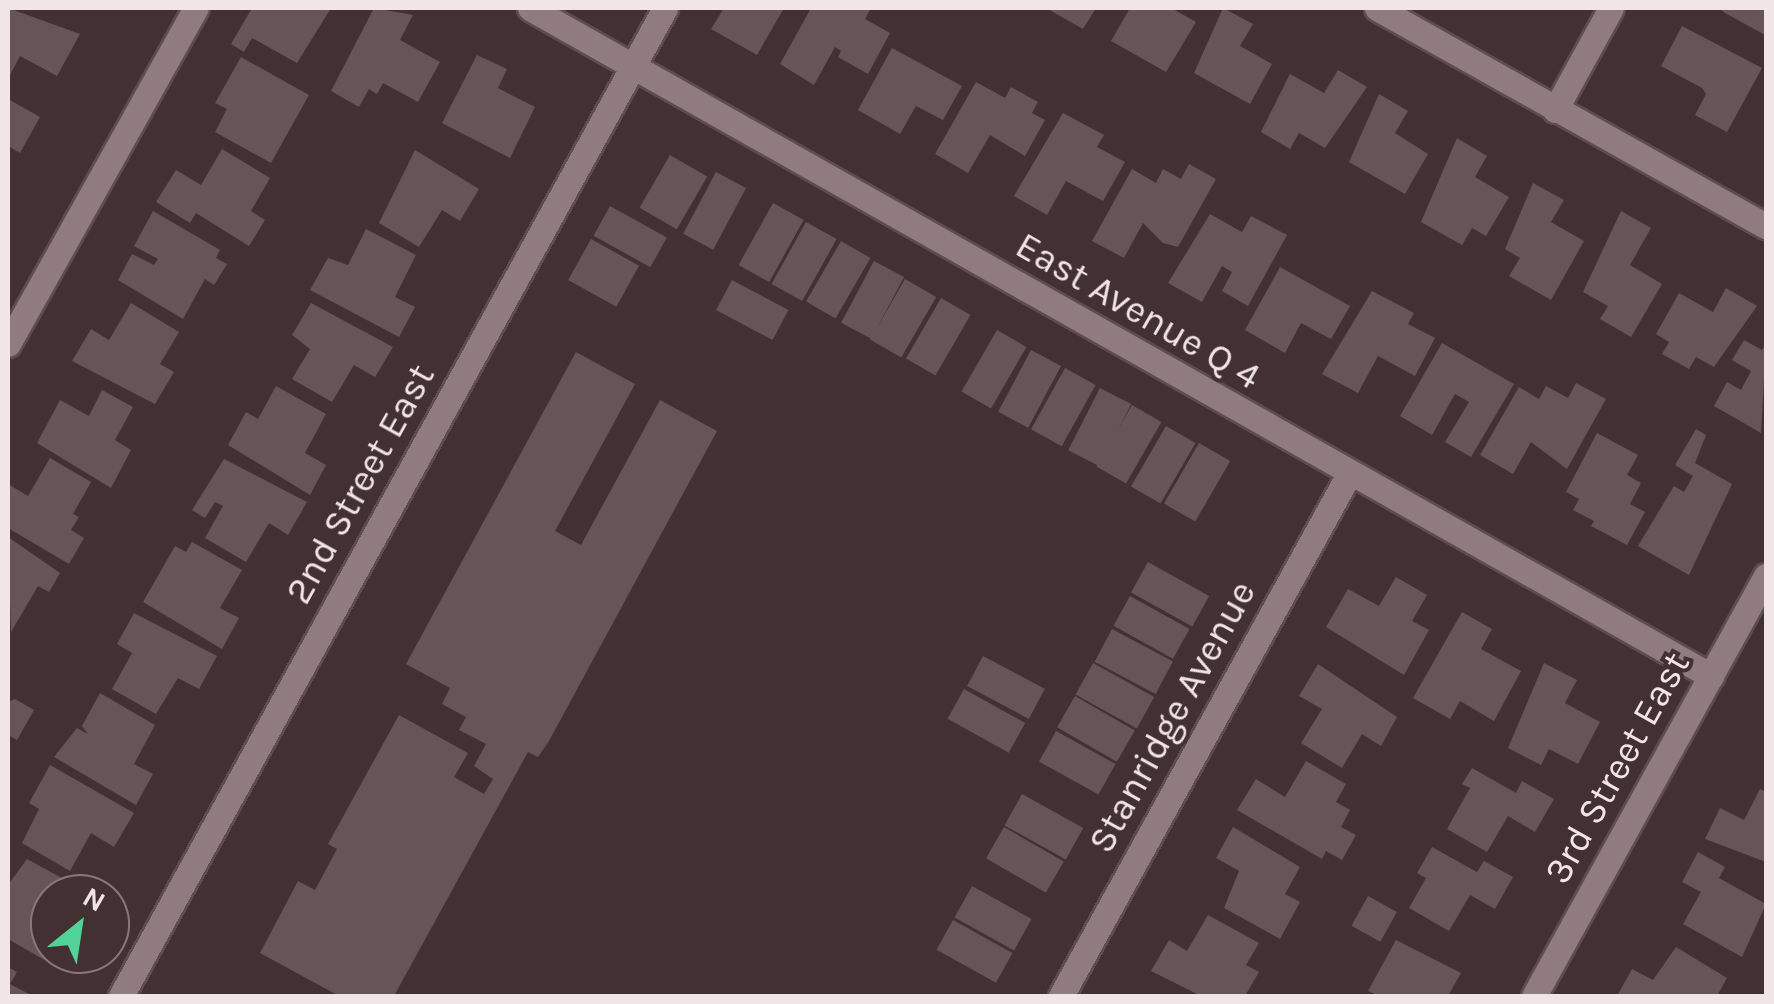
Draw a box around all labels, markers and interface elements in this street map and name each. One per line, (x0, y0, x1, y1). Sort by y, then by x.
street label: East Avenue Q 4 (1008, 223, 1268, 399)
street label: 2nd Street East (275, 356, 445, 612)
street label: Stanridge Avenue (1078, 573, 1266, 861)
street label: 3rd Street East (1535, 644, 1699, 892)
north arrow (30, 874, 130, 974)
text: N (77, 880, 111, 919)

